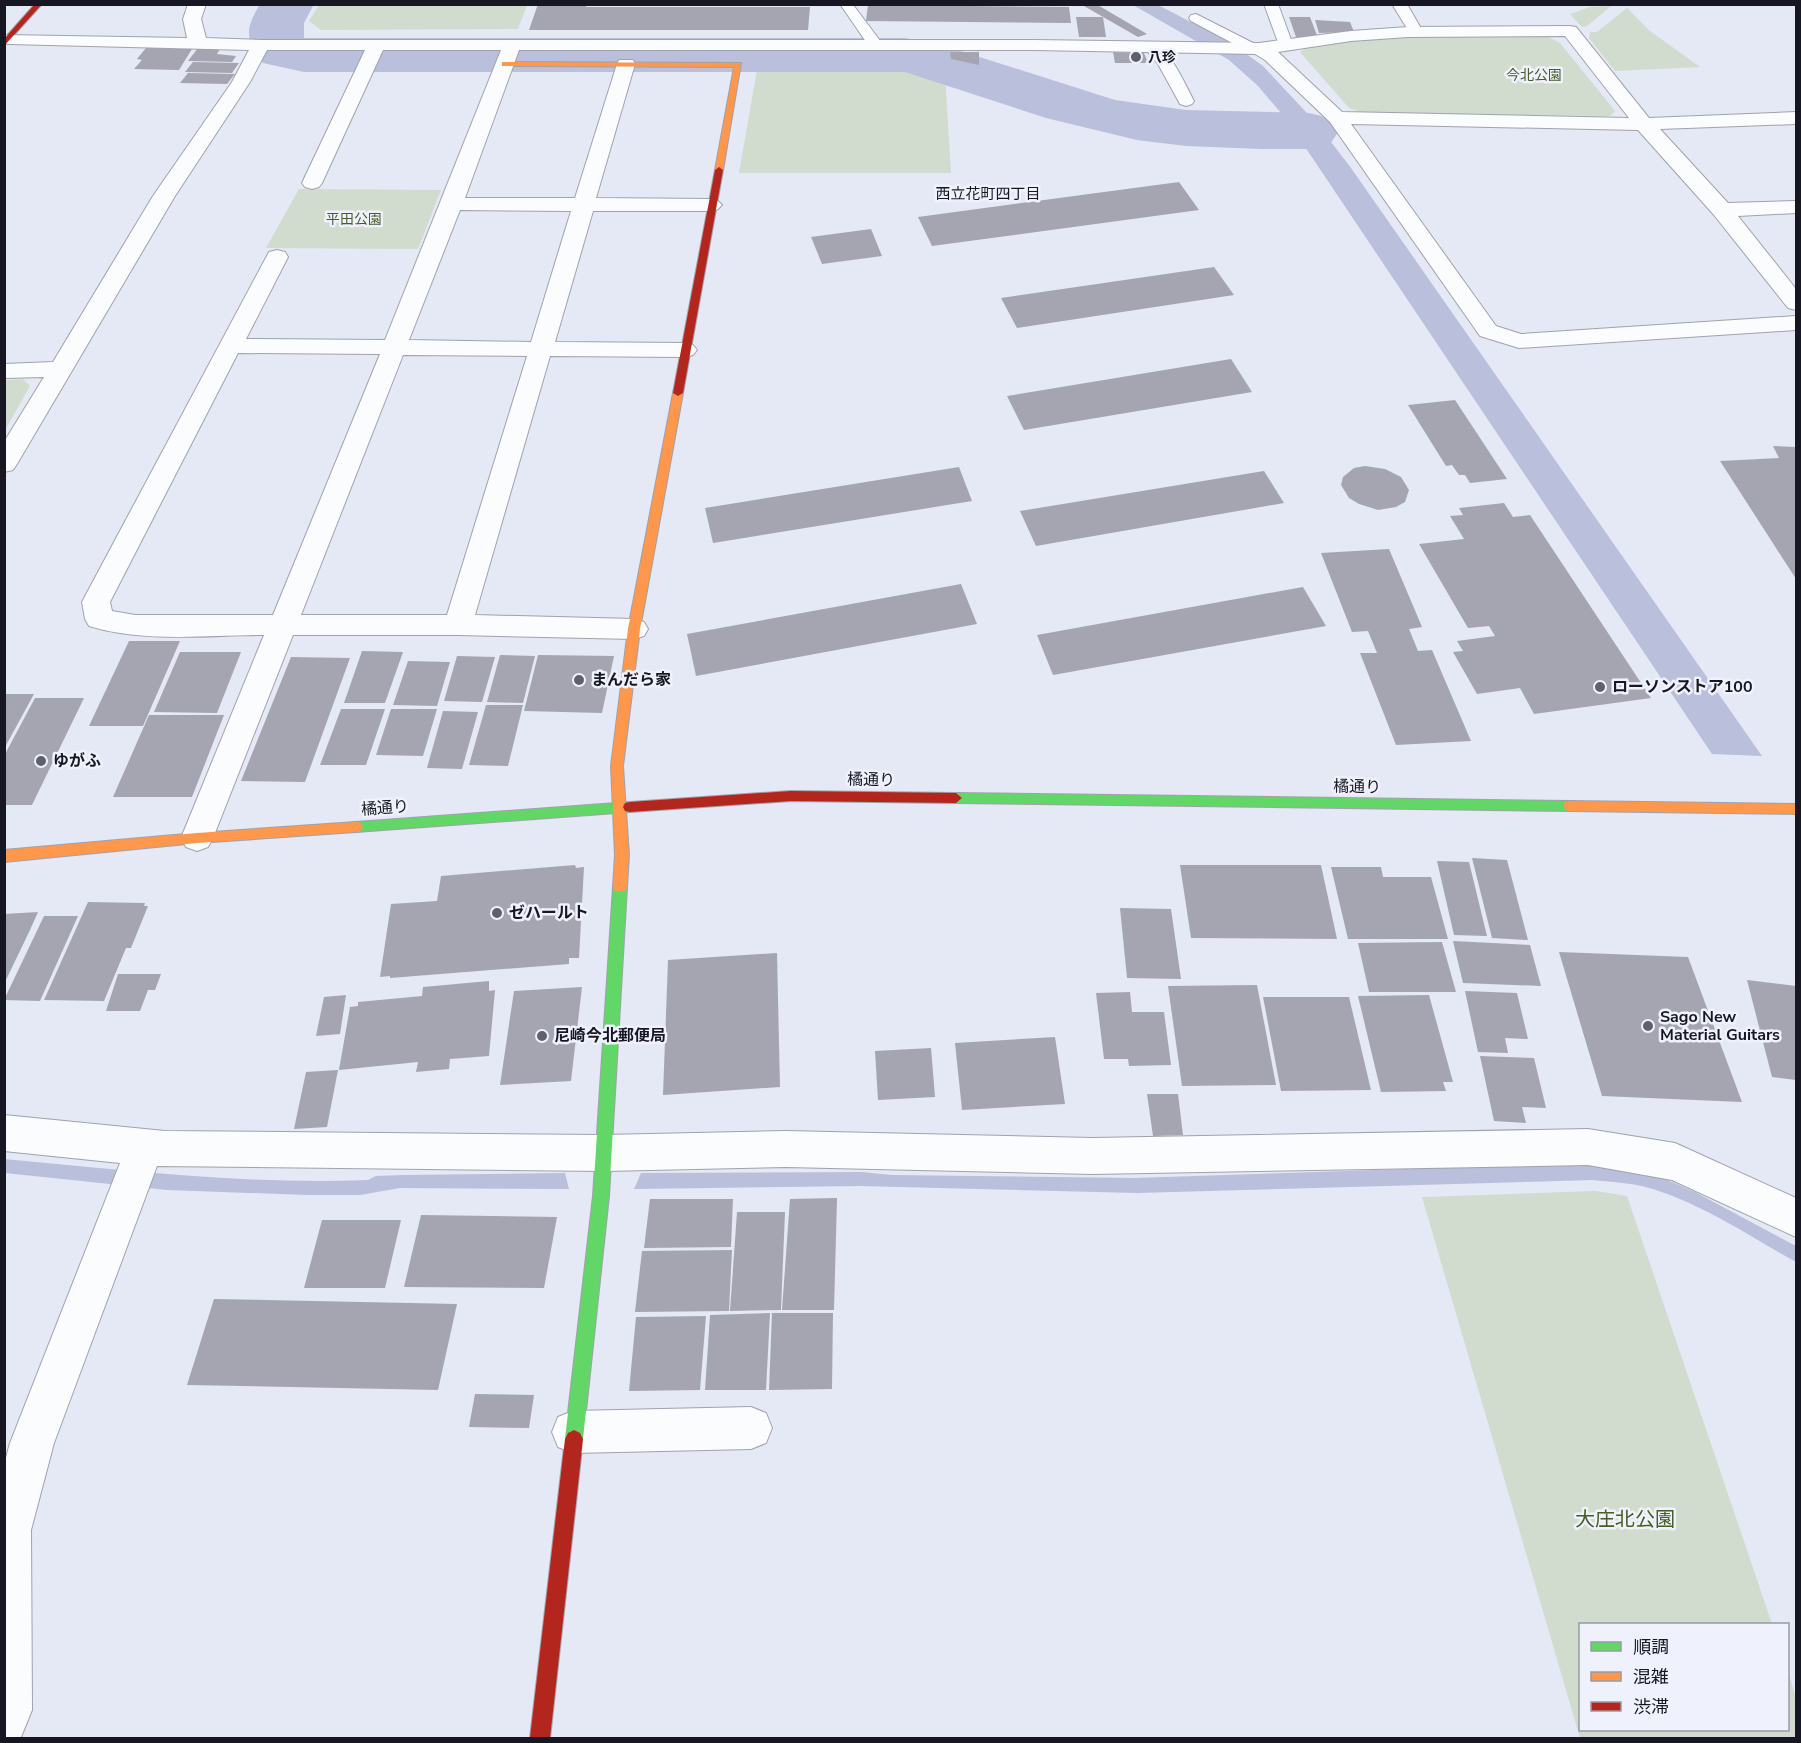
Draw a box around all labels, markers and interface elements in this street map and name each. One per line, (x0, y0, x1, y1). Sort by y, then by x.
place label: 八珍 (1148, 48, 1176, 67)
marker: 八珍 (1129, 50, 1143, 64)
park label: 今北公園 (1506, 66, 1562, 85)
district label: 西立花町四丁目 (935, 184, 1041, 204)
park label: 平田公園 (326, 210, 382, 229)
place label: まんだら家 (591, 669, 671, 691)
marker: まんだら家 (572, 673, 586, 687)
place label: ローソンストア100 (1612, 676, 1752, 698)
marker: ローソンストア100 (1593, 680, 1607, 694)
place label: ゆがふ (53, 750, 101, 772)
marker: ゆがふ (34, 754, 48, 768)
street label: 橘通り (847, 769, 895, 791)
street label: 橘通り (1333, 776, 1381, 798)
street label: 橘通り (360, 795, 410, 821)
place label: ゼハールト (509, 902, 589, 924)
marker: ゼハールト (490, 906, 504, 920)
place label: Sago New Material Guitars (1660, 1006, 1780, 1046)
marker: Sago New Material Guitars (1641, 1019, 1655, 1033)
place label: 尼崎今北郵便局 (554, 1025, 666, 1047)
marker: 尼崎今北郵便局 (535, 1029, 549, 1043)
park label: 大庄北公園 (1575, 1506, 1675, 1533)
legend (1579, 1623, 1789, 1731)
text: 順調 (1633, 1635, 1669, 1659)
text: 混雑 (1633, 1665, 1669, 1689)
text: 渋滞 (1633, 1695, 1669, 1719)

